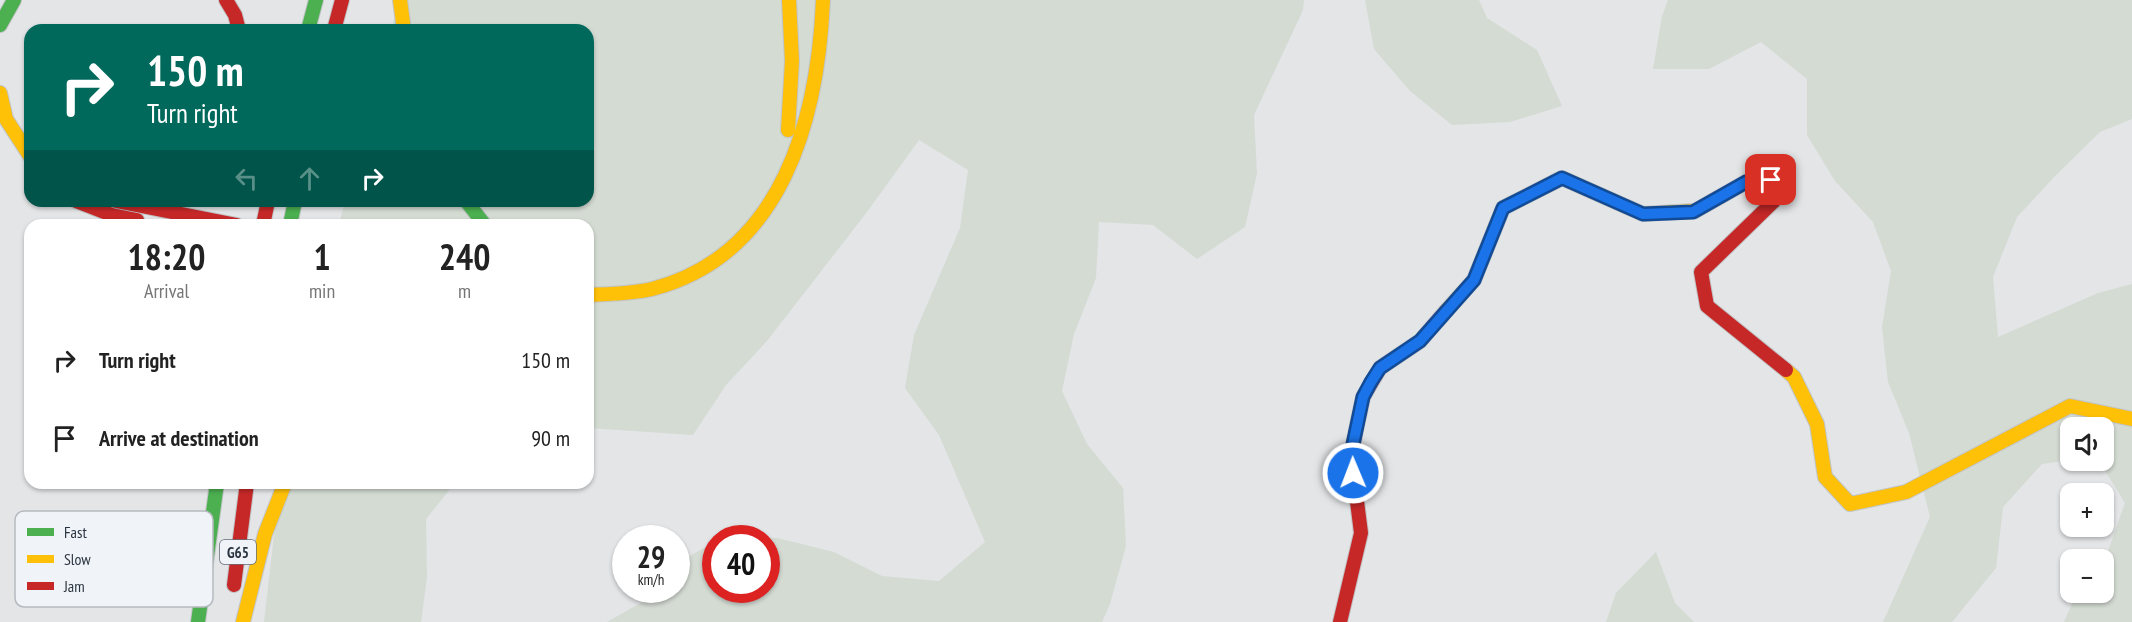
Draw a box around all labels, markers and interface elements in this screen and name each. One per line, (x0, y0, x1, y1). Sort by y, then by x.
text: 150 m (147, 43, 244, 98)
icon: right (48, 48, 126, 126)
text: Turn right (147, 96, 238, 130)
pin (1745, 154, 1796, 205)
icon: left (230, 162, 263, 195)
icon: ahead (293, 162, 326, 195)
icon: right (356, 162, 389, 195)
icon: arrive (1754, 163, 1787, 196)
text: 18:20 (128, 233, 205, 280)
text: 1 (313, 233, 331, 280)
text: 240 (439, 233, 490, 280)
text: Arrival (144, 278, 189, 304)
text: min (309, 278, 335, 304)
text: m (458, 278, 471, 304)
icon: right (48, 344, 81, 377)
text: Turn right (99, 346, 176, 374)
text: 150 m (521, 346, 570, 374)
map controls (2060, 417, 2114, 603)
button: sound (2060, 417, 2114, 471)
icon: arrive (48, 422, 81, 455)
text: Arrive at destination (99, 424, 259, 452)
text: 90 m (531, 424, 570, 452)
position arrow (1321, 441, 1385, 505)
button: + (2060, 483, 2114, 537)
legend (15, 511, 213, 607)
text: Fast (64, 522, 87, 542)
speed limit sign: 40 (702, 525, 780, 603)
text: 29 (637, 537, 665, 576)
road number: G65 (220, 540, 256, 564)
text: Slow (64, 549, 91, 569)
button: − (2060, 549, 2114, 603)
text: km/h (638, 570, 664, 589)
text: Jam (63, 576, 85, 596)

